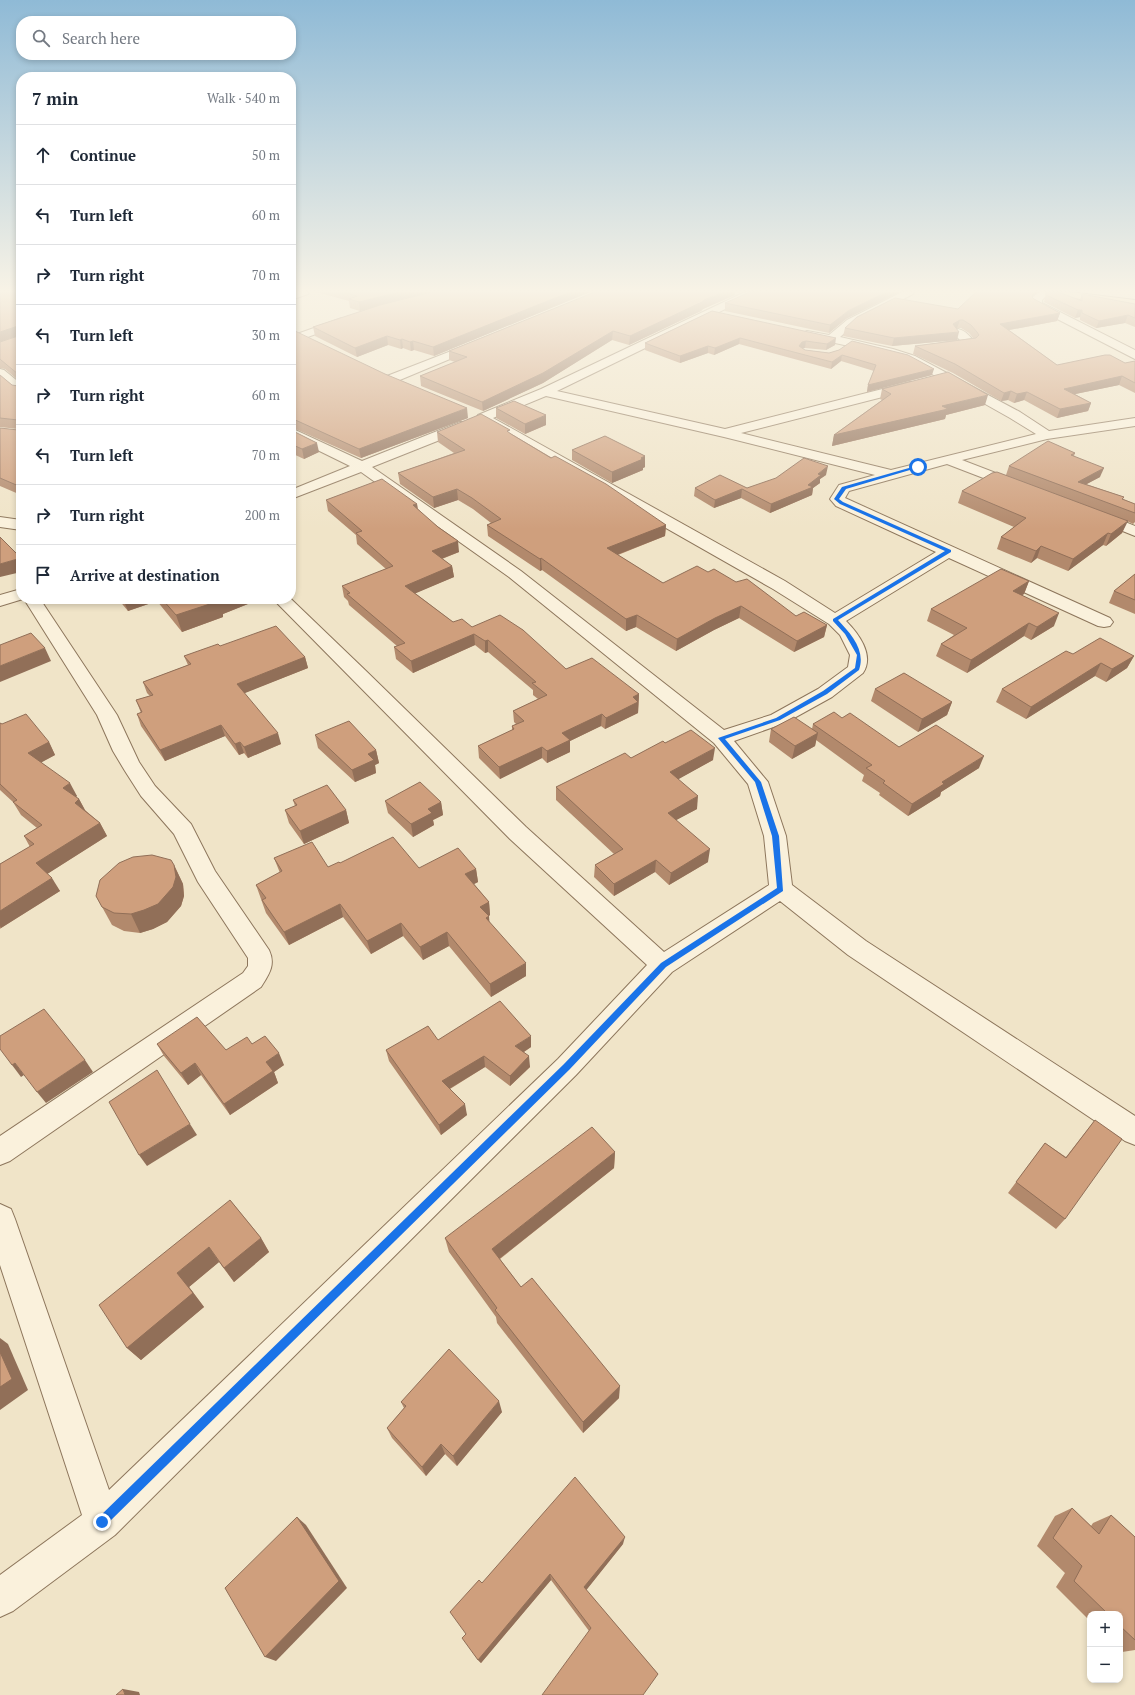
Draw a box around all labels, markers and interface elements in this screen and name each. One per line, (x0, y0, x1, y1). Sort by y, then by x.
search box (16, 16, 296, 60)
icon: search (30, 27, 52, 49)
text: Search here (62, 28, 140, 48)
text: 7 min (32, 87, 79, 110)
text: Walk · 540 m (207, 89, 280, 107)
icon: ahead (32, 144, 54, 166)
text: Continue (70, 145, 136, 165)
text: 50 m (252, 146, 280, 164)
icon: left (32, 204, 54, 226)
text: Turn left (70, 205, 134, 225)
text: 60 m (252, 206, 280, 224)
icon: right (32, 264, 54, 286)
text: Turn right (70, 265, 145, 285)
text: 70 m (252, 266, 280, 284)
icon: left (32, 324, 54, 346)
text: Turn left (70, 325, 134, 345)
text: 30 m (252, 326, 280, 344)
icon: right (32, 384, 54, 406)
text: Turn right (70, 385, 145, 405)
text: 60 m (252, 386, 280, 404)
icon: left (32, 444, 54, 466)
text: Turn left (70, 445, 134, 465)
text: 70 m (252, 446, 280, 464)
route start (909, 458, 927, 476)
icon: right (32, 504, 54, 526)
text: Turn right (70, 505, 145, 525)
text: 200 m (245, 506, 280, 524)
icon: arrive (32, 564, 54, 586)
text: Arrive at destination (70, 565, 220, 585)
route end (93, 1513, 111, 1531)
map controls (1087, 1611, 1123, 1683)
button: + (1087, 1611, 1123, 1647)
button: − (1087, 1647, 1123, 1683)

